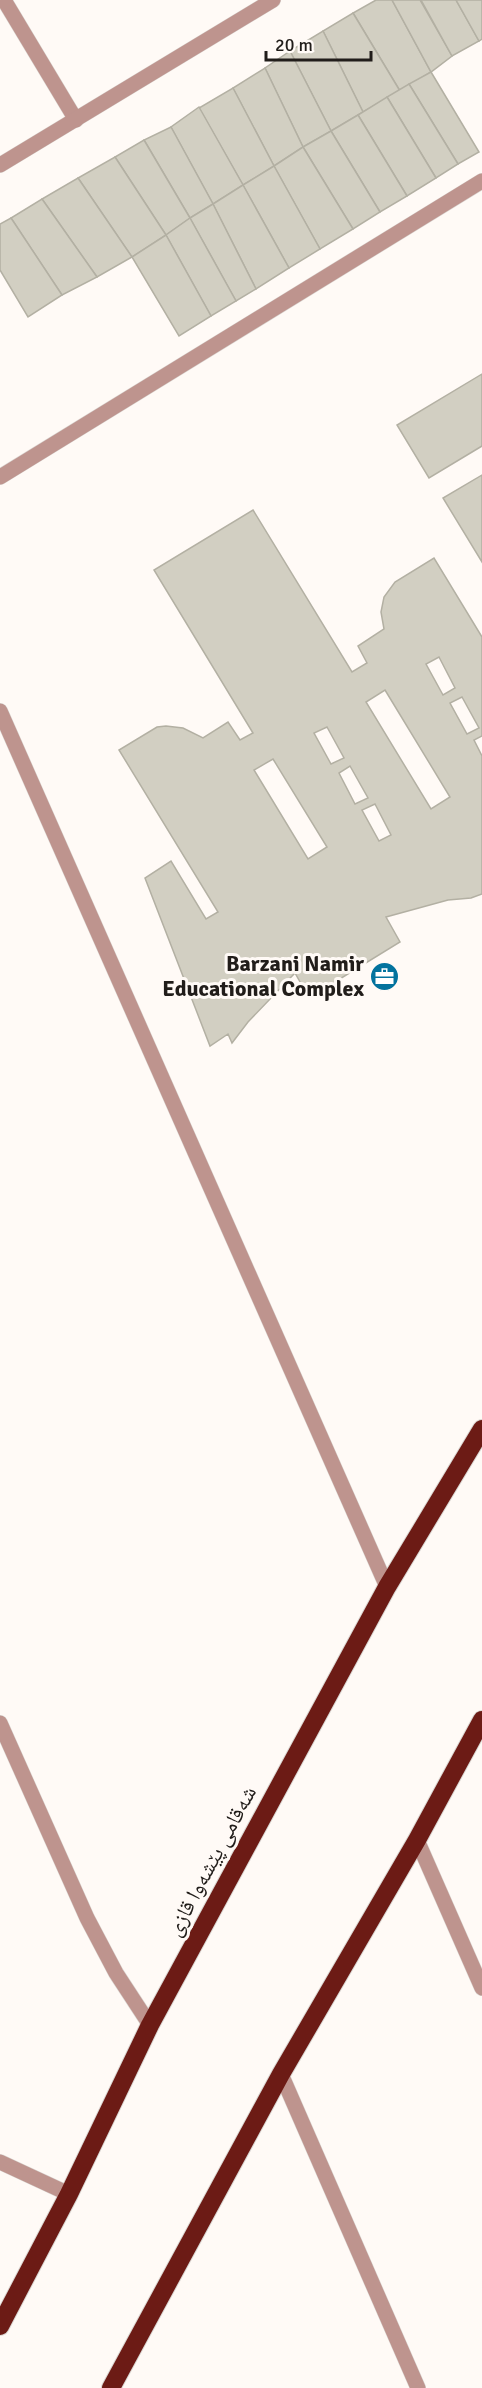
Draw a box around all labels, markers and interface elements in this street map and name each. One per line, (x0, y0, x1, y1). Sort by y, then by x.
scale bar (266, 24, 371, 62)
text: 20 m (275, 34, 313, 56)
place label: Barzani Namir Educational Complex (162, 950, 364, 1002)
office icon: Barzani Namir Educational Complex (369, 960, 401, 992)
street label: شەقامی پێشەوا قازی (160, 1781, 262, 1941)

